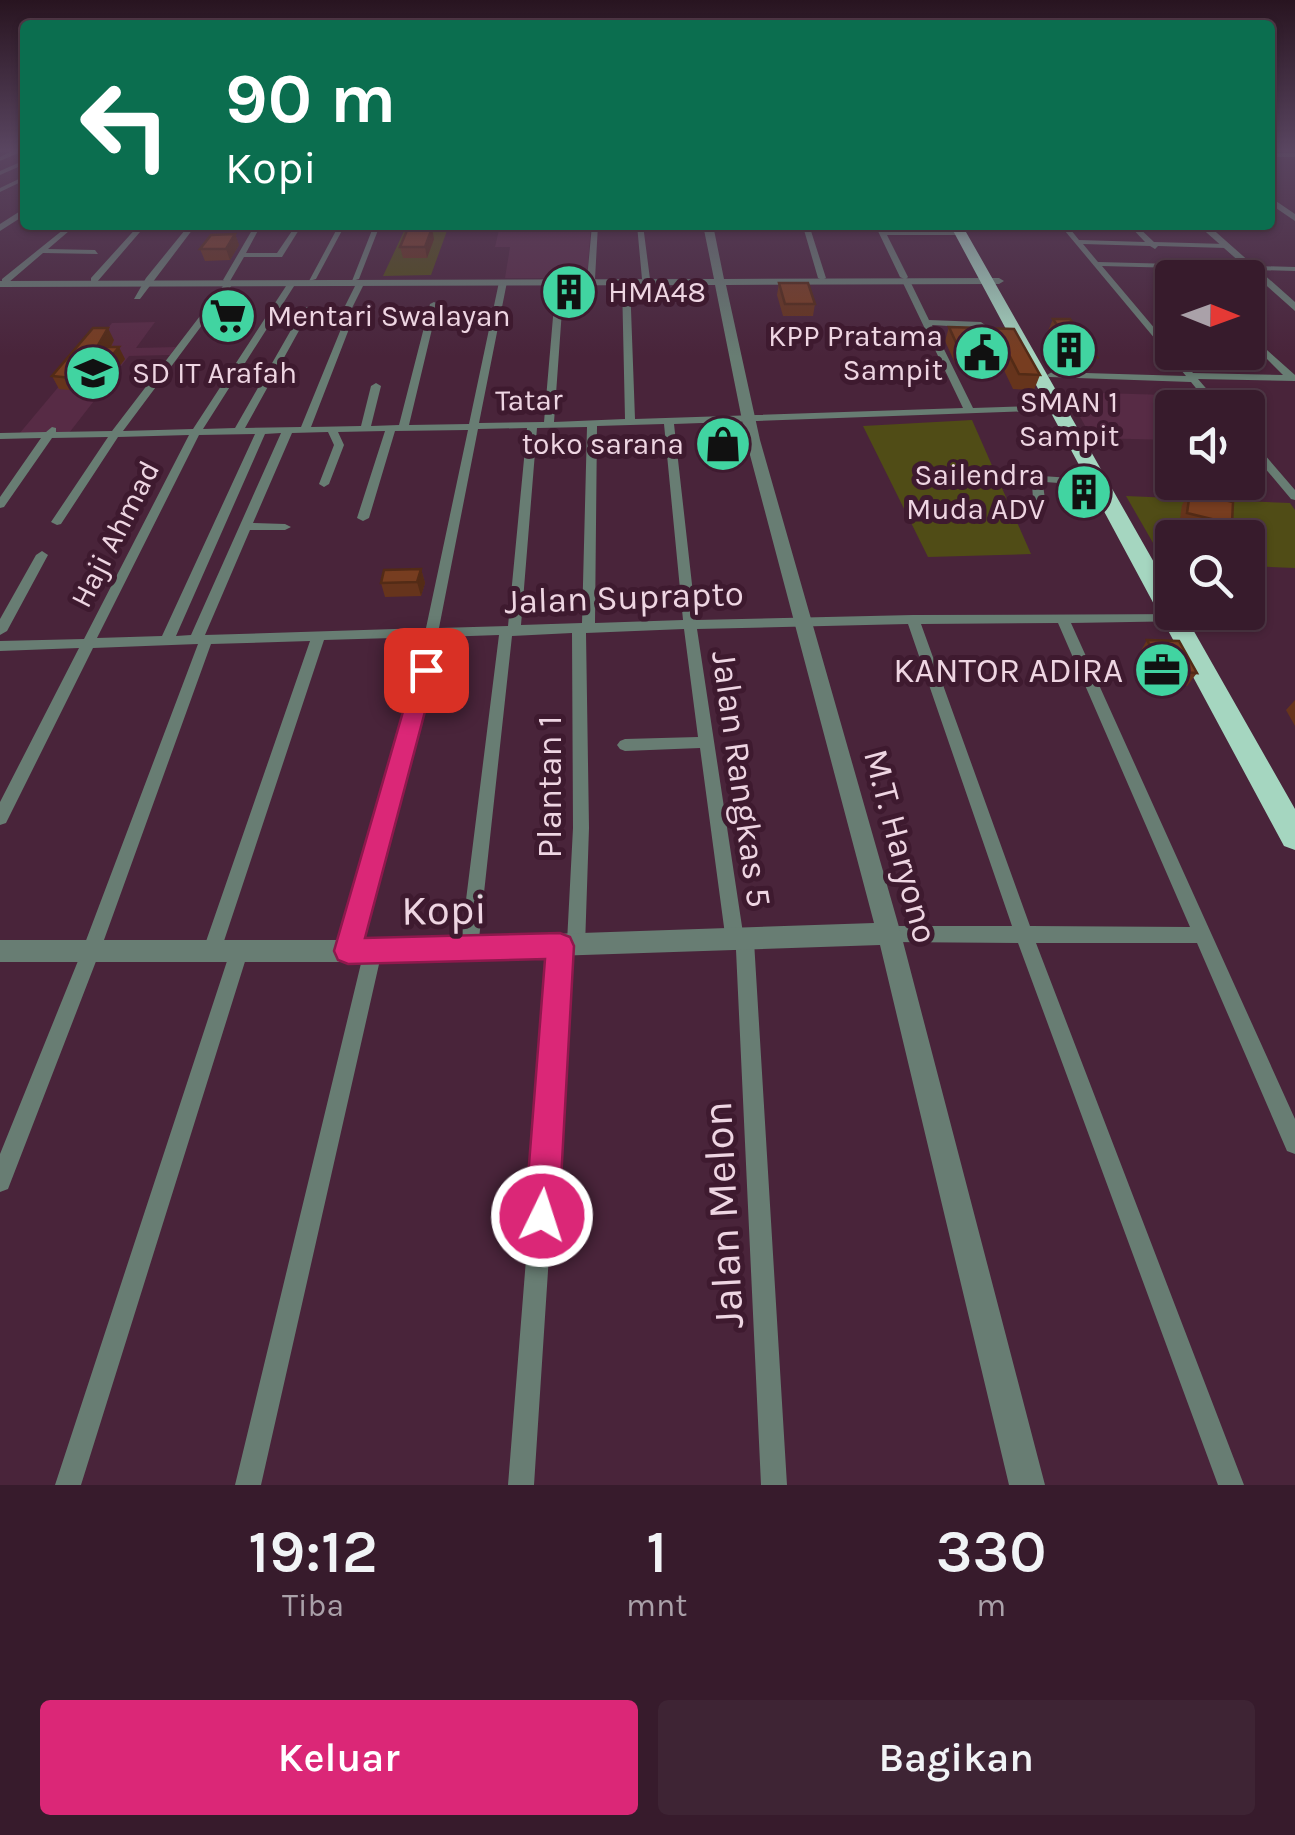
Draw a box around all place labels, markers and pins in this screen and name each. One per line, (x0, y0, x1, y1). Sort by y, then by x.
building icon: HMA48 (539, 262, 599, 322)
place label: HMA48 (608, 274, 706, 310)
supermarket icon: Mentari Swalayan (198, 286, 258, 346)
place label: Mentari Swalayan (267, 298, 511, 334)
place label: KPP Pratama Sampit (768, 318, 943, 388)
building icon: SMAN 1 Sampit (1039, 320, 1099, 380)
public building icon: KPP Pratama Sampit (952, 323, 1012, 383)
school or university icon: SD IT Arafah (63, 343, 123, 403)
place label: SD IT Arafah (132, 355, 297, 391)
place label: SMAN 1 Sampit (1019, 384, 1119, 454)
shop icon: toko sarana (693, 414, 753, 474)
place label: toko sarana (522, 426, 684, 462)
place label: Sailendra Muda ADV (906, 457, 1045, 527)
building icon: Sailendra Muda ADV (1054, 462, 1114, 522)
pin (384, 628, 469, 713)
office icon: KANTOR ADIRA (1132, 640, 1192, 700)
place label: KANTOR ADIRA (893, 650, 1123, 691)

